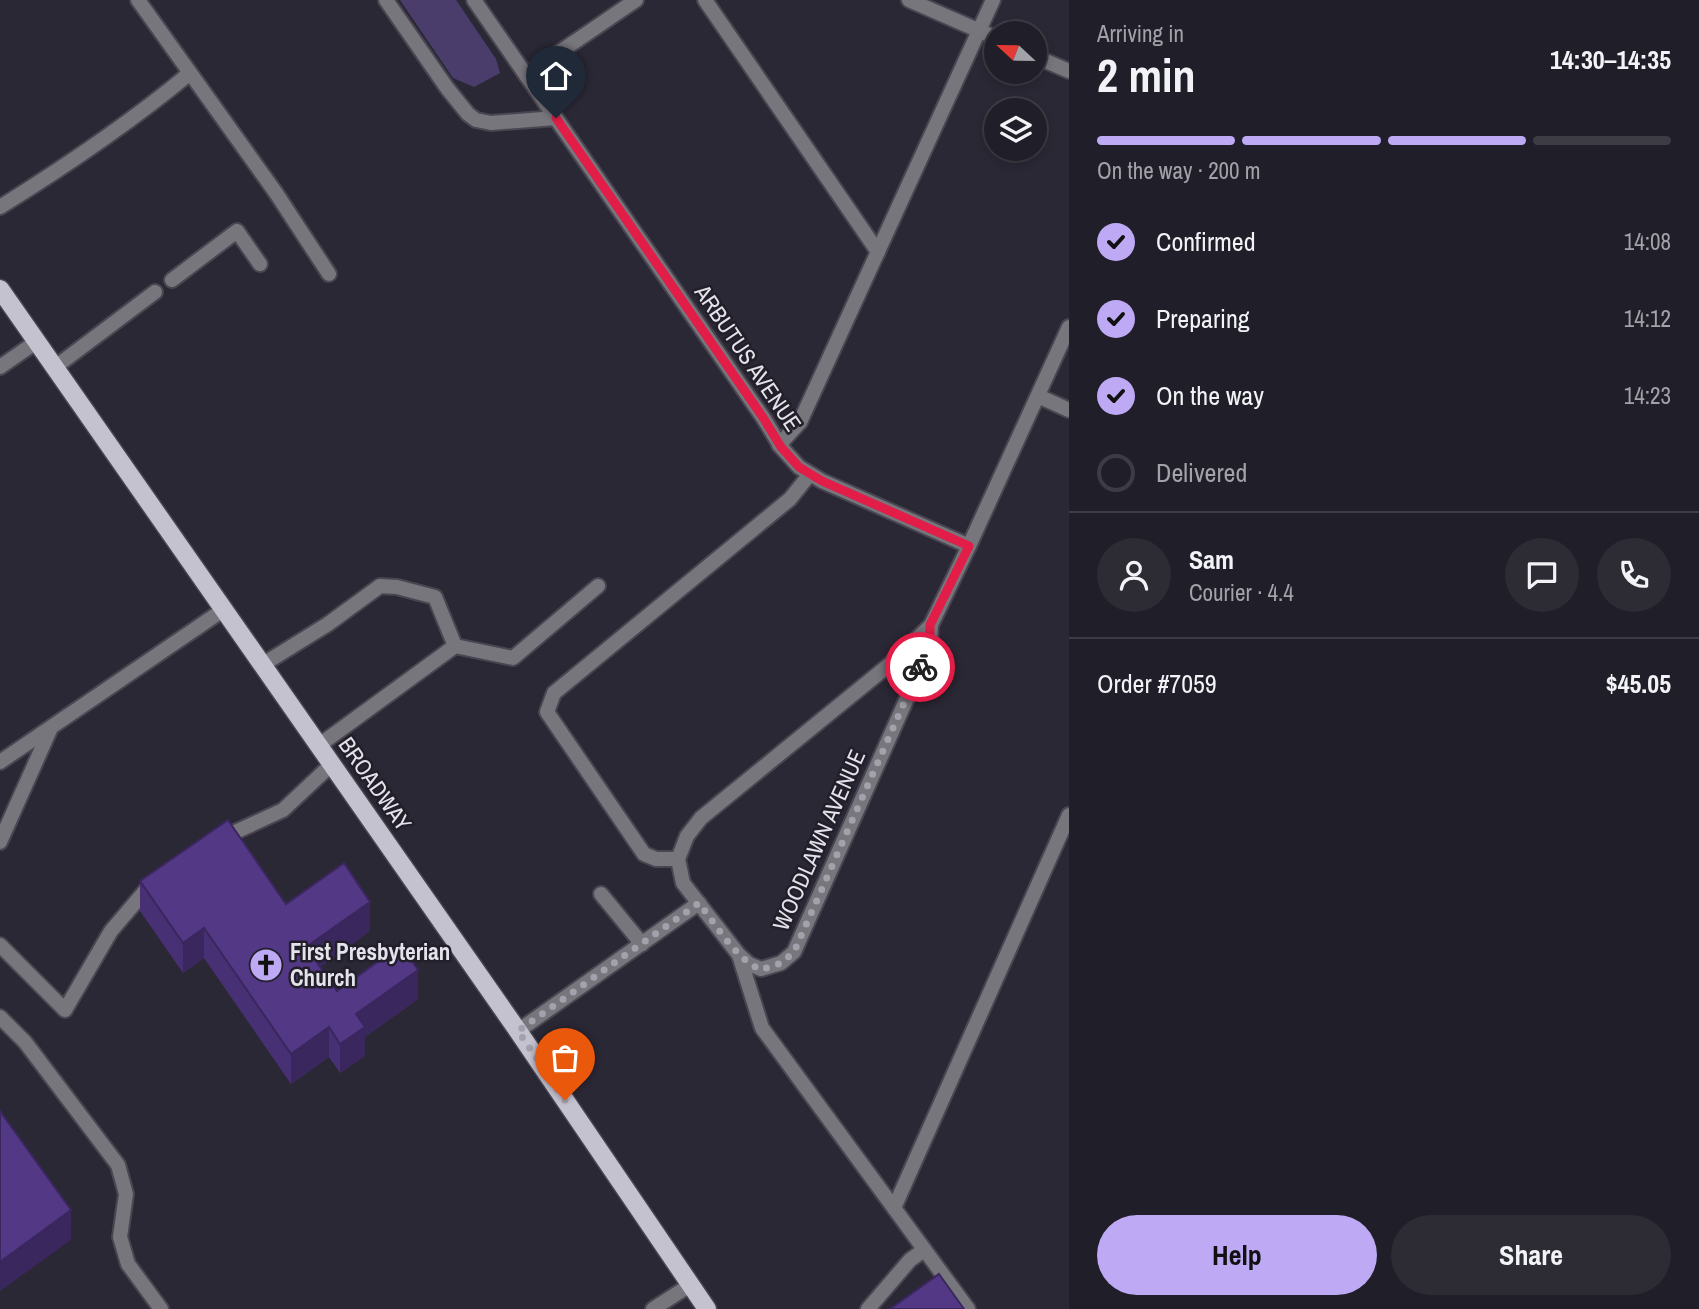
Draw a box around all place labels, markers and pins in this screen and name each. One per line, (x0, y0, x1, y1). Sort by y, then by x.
pin (526, 46, 586, 118)
place label: First Presbyterian Church (290, 936, 450, 993)
church icon: First Presbyterian Church (247, 946, 285, 984)
pin (535, 1028, 595, 1100)

